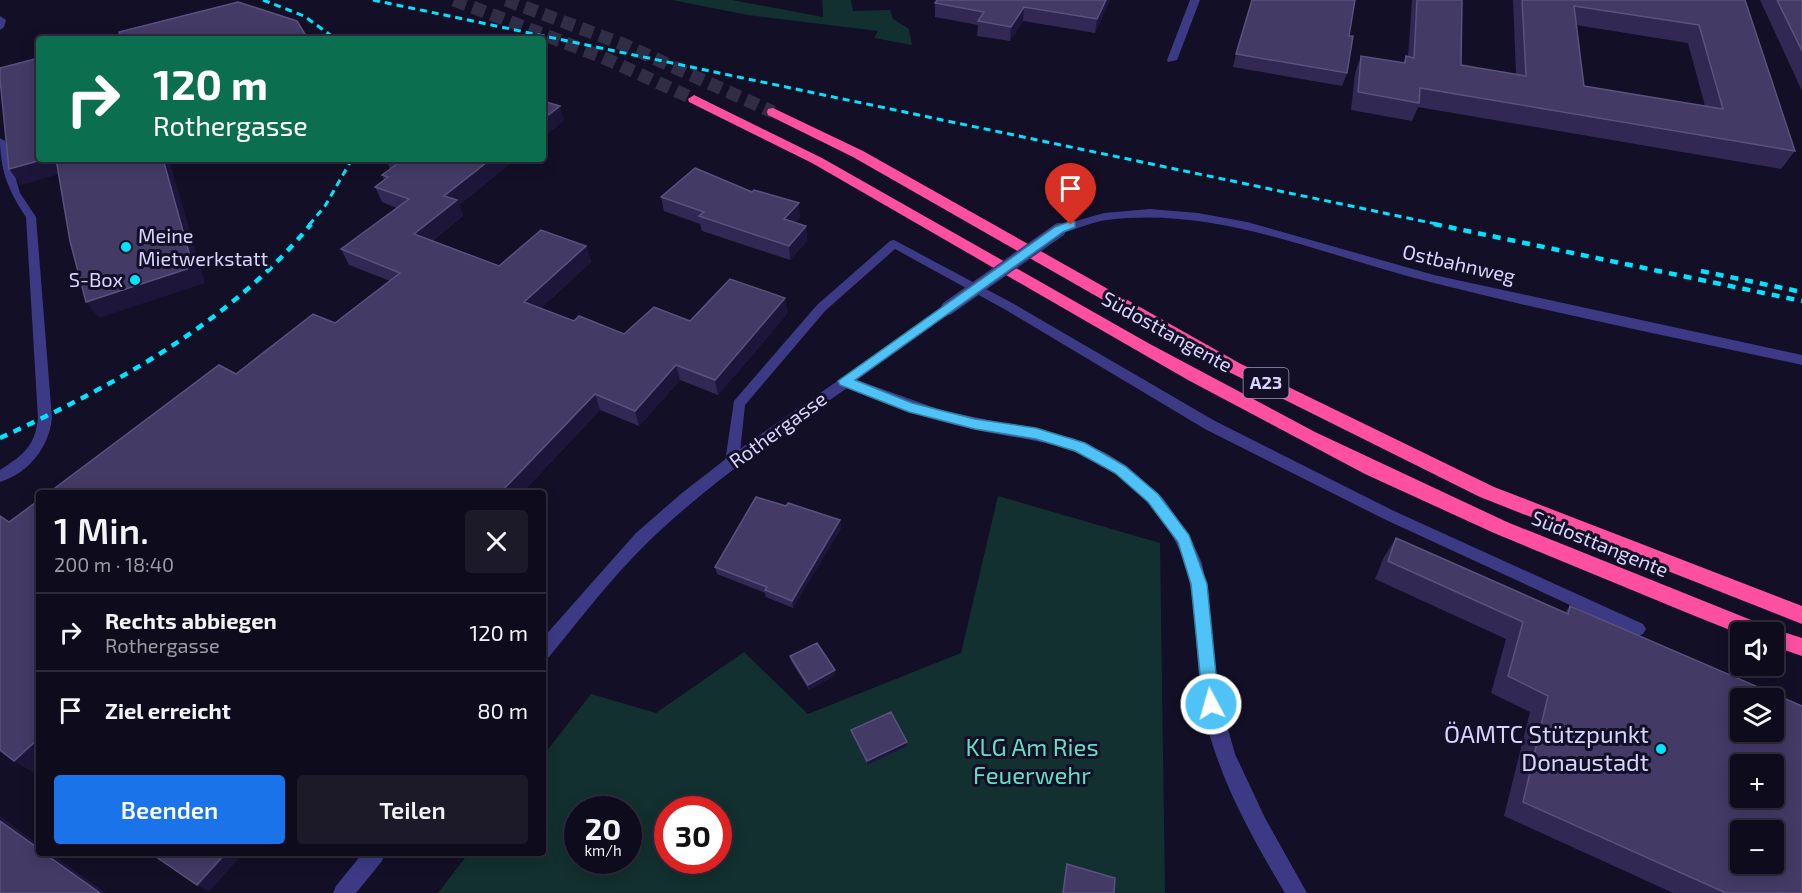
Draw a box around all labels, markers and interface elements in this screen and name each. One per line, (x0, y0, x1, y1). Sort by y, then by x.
text: 120 m (153, 58, 268, 108)
icon: right (54, 60, 132, 138)
text: Rothergasse (153, 109, 308, 141)
pin (1045, 163, 1096, 225)
icon: arrive (1054, 172, 1087, 205)
place label: Meine Mietwerkstatt (138, 223, 269, 270)
street label: Ostbahnweg (1400, 238, 1518, 288)
marker: Meine Mietwerkstatt (119, 240, 133, 254)
place label: S-Box (69, 267, 123, 291)
marker: S-Box (128, 273, 142, 287)
street label: Südosttangente (1098, 285, 1237, 377)
road number: A23 (1244, 368, 1288, 398)
street label: Rothergasse (724, 386, 831, 473)
street label: Südosttangente (1529, 505, 1672, 581)
text: 1 Min. (54, 508, 149, 551)
button: close (465, 510, 528, 573)
text: 200 m · 18:40 (54, 552, 174, 576)
text: Rechts abbiegen (105, 607, 277, 633)
icon: right (54, 616, 87, 649)
text: 120 m (469, 619, 528, 645)
map controls (1730, 622, 1784, 874)
button: sound (1730, 622, 1784, 676)
text: Rothergasse (105, 633, 220, 657)
position arrow (1179, 672, 1243, 736)
button: layers (1730, 688, 1784, 742)
icon: arrive (54, 694, 87, 727)
text: Ziel erreicht (105, 697, 231, 723)
text: 80 m (477, 697, 528, 723)
place label: ÖAMTC Stützpunkt Donaustadt (1444, 719, 1649, 776)
park label: KLG Am Ries Feuerwehr (965, 732, 1099, 789)
marker: ÖAMTC Stützpunkt Donaustadt (1654, 742, 1668, 756)
button: + (1730, 754, 1784, 808)
button: Beenden (54, 775, 285, 844)
button: Teilen (297, 775, 528, 844)
speed limit sign: 30 (654, 796, 732, 874)
text: 20 (585, 810, 621, 846)
button: − (1730, 820, 1784, 874)
text: km/h (584, 841, 622, 859)

